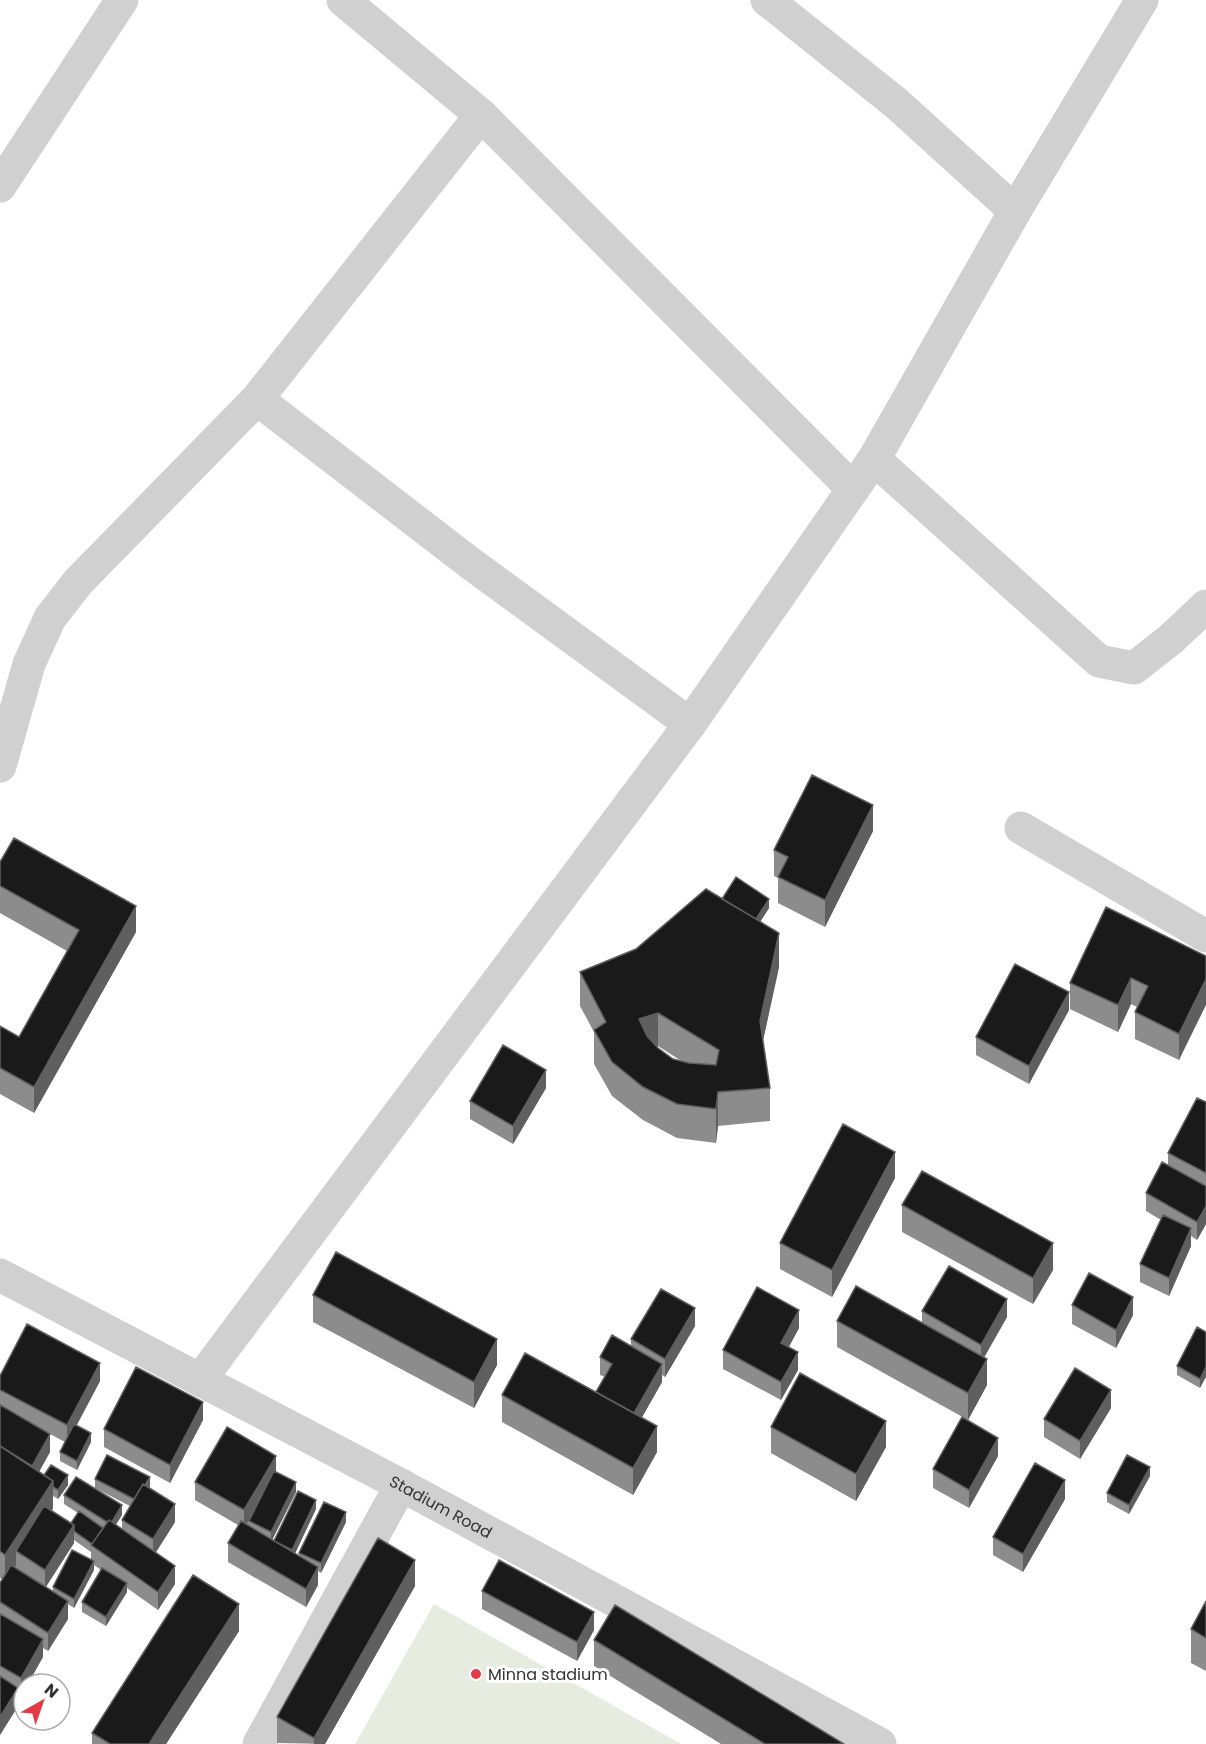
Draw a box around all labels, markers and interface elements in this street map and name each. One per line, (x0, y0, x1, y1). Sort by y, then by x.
street label: Stadium Road (386, 1470, 496, 1544)
place label: Minna stadium (488, 1663, 608, 1686)
marker: Minna stadium (469, 1667, 483, 1681)
north arrow (12, 1672, 72, 1732)
text: N (39, 1678, 63, 1704)

